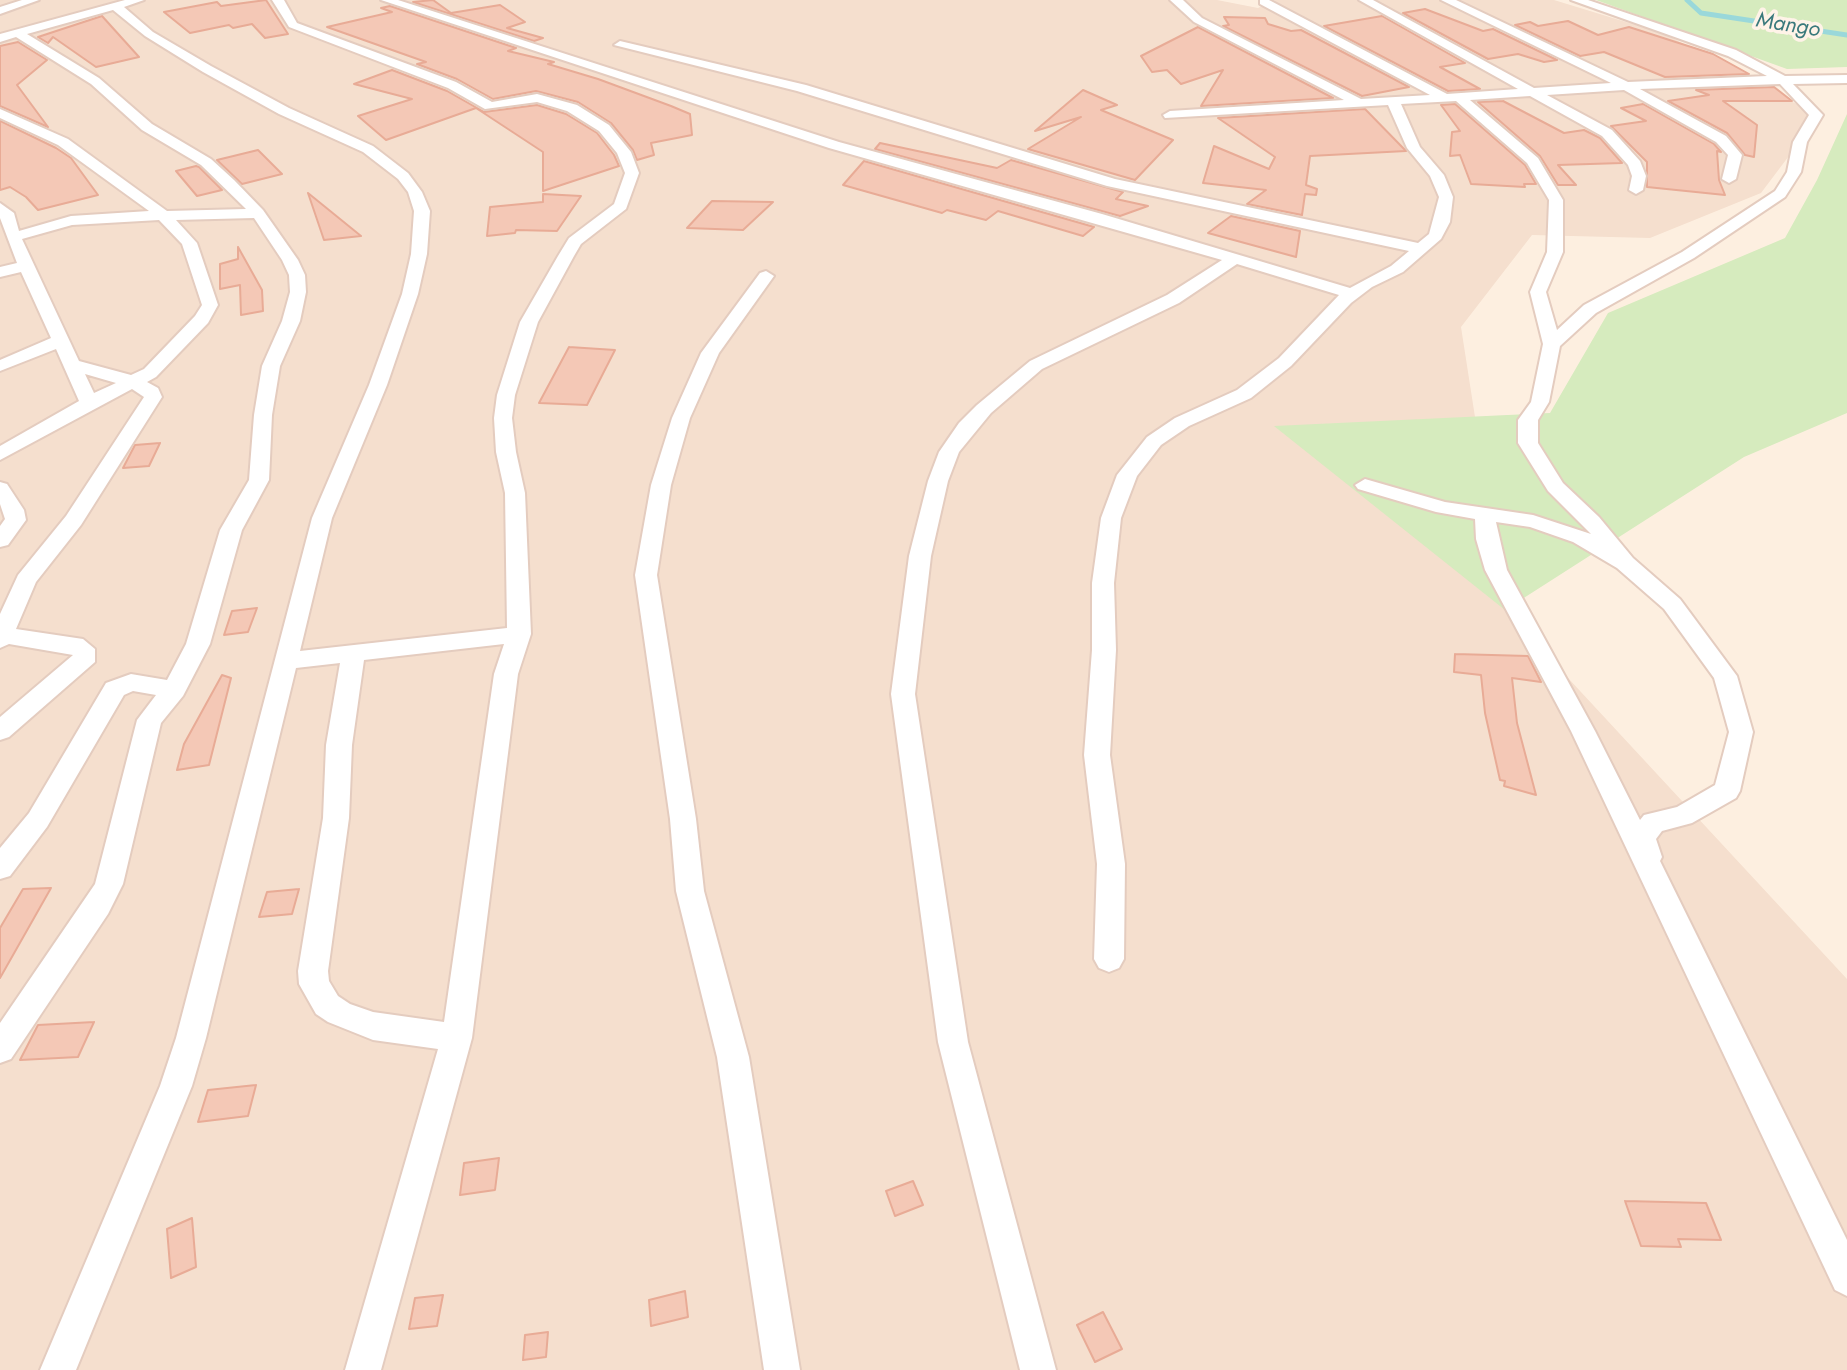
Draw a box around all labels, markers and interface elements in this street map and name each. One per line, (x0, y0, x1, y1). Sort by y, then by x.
water label: Mango (1754, 8, 1822, 44)

